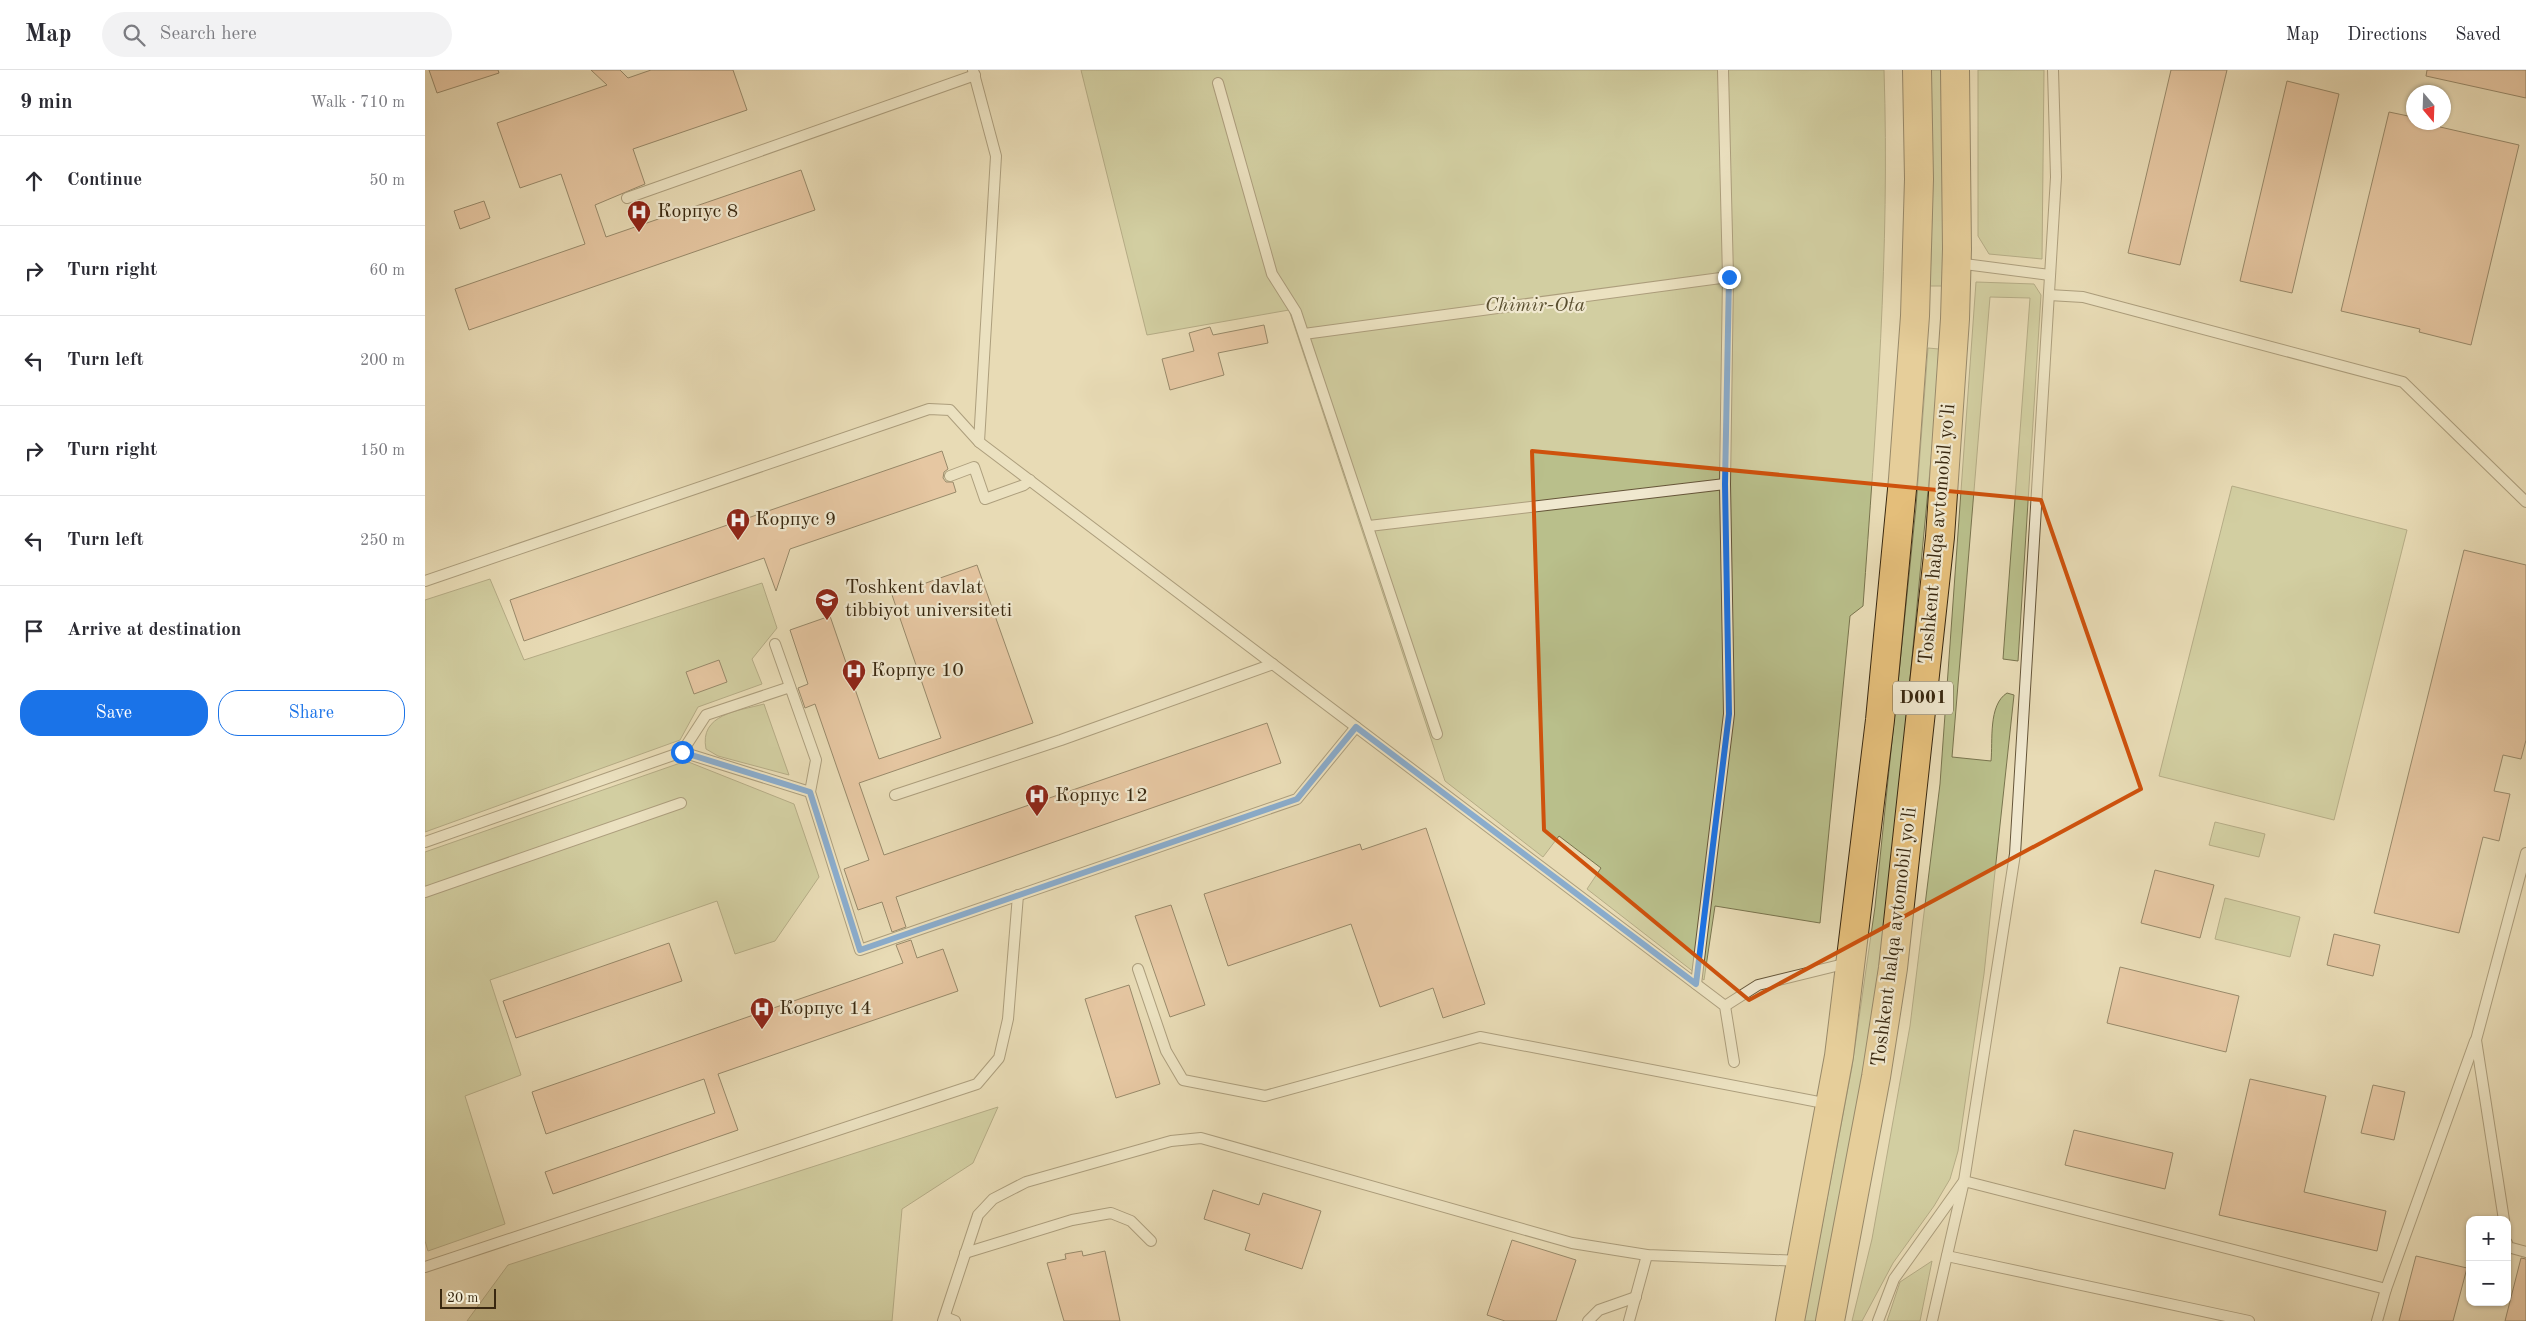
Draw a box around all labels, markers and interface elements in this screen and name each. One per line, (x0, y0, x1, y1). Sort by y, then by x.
search box (102, 12, 452, 57)
icon: search (120, 21, 148, 49)
text: Map (25, 23, 72, 47)
text: Search here (160, 25, 257, 44)
text: Map (2286, 26, 2319, 44)
text: Directions (2347, 26, 2427, 44)
text: Saved (2455, 26, 2501, 44)
north arrow (2406, 85, 2451, 130)
text: 9 min (20, 92, 73, 113)
text: Walk · 710 m (310, 95, 405, 111)
icon: ahead (20, 167, 48, 195)
text: Continue (67, 171, 142, 190)
text: 50 m (369, 173, 405, 189)
hospital icon: Корпус 8 (626, 199, 652, 233)
place label: Корпус 8 (657, 202, 738, 222)
icon: right (20, 257, 48, 285)
text: Turn right (67, 261, 157, 280)
text: 60 m (369, 263, 405, 279)
route end (1718, 266, 1741, 289)
park label: Chimir-Ota (1485, 296, 1585, 316)
icon: left (20, 347, 48, 375)
text: Turn left (67, 351, 144, 370)
text: 200 m (360, 353, 405, 369)
street label: Toshkent halqa avtomobil yo'li (1917, 403, 1959, 665)
icon: right (20, 437, 48, 465)
text: Turn right (67, 441, 157, 460)
text: 150 m (360, 443, 405, 459)
hospital icon: Корпус 9 (725, 507, 751, 541)
place label: Корпус 9 (755, 510, 836, 530)
icon: left (20, 527, 48, 555)
text: Turn left (67, 531, 144, 550)
text: 250 m (360, 533, 405, 549)
place label: Toshkent davlat tibbiyot universiteti (845, 578, 1012, 621)
school or university icon: Toshkent davlat tibbiyot universiteti (814, 587, 840, 621)
icon: arrive (20, 617, 48, 645)
text: Arrive at destination (67, 621, 241, 640)
hospital icon: Корпус 10 (841, 658, 867, 692)
place label: Корпус 10 (871, 661, 964, 681)
road number: D001 (1893, 682, 1953, 714)
button: Save (20, 690, 208, 736)
button: Share (218, 690, 405, 736)
route start (671, 741, 694, 764)
hospital icon: Корпус 12 (1024, 783, 1050, 817)
place label: Корпус 12 (1055, 786, 1148, 806)
street label: Toshkent halqa avtomobil yo'li (1869, 806, 1921, 1068)
hospital icon: Корпус 14 (749, 996, 775, 1030)
place label: Корпус 14 (779, 999, 872, 1019)
map controls (2466, 1216, 2511, 1306)
button: + (2466, 1216, 2511, 1261)
button: − (2466, 1261, 2511, 1306)
scale bar (440, 1286, 496, 1309)
text: 20 m (447, 1291, 478, 1305)

